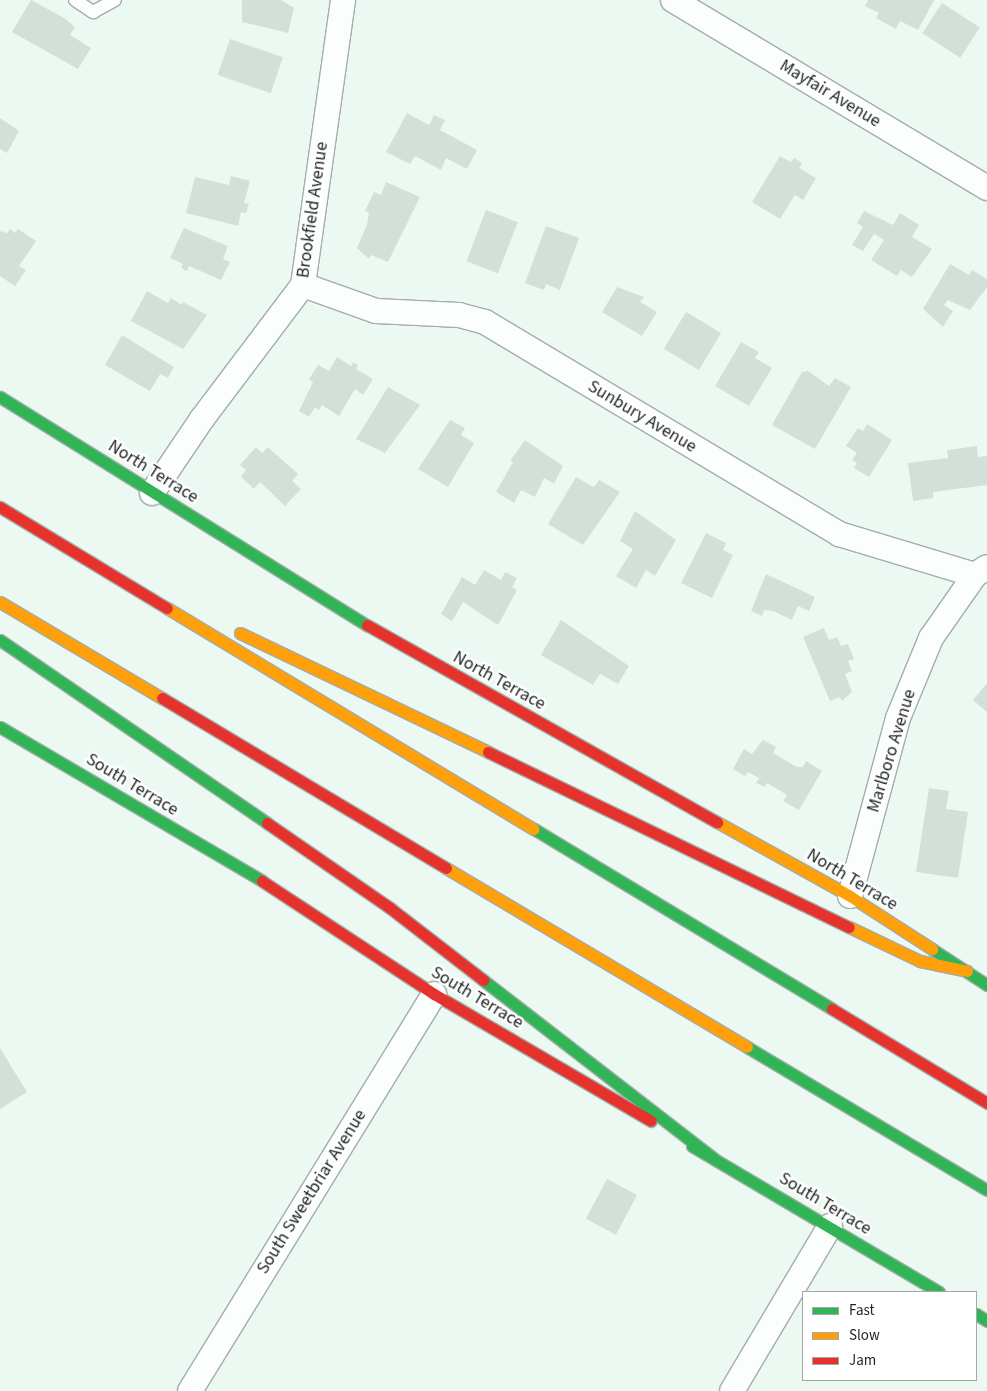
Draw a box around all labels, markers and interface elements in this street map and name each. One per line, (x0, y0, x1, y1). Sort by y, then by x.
street label: Mayfair Avenue (775, 55, 885, 133)
street label: Brookfield Avenue (293, 140, 333, 280)
street label: Sunbury Avenue (584, 376, 700, 458)
street label: North Terrace (104, 436, 202, 508)
street label: North Terrace (449, 647, 549, 715)
street label: Marlboro Avenue (863, 687, 921, 815)
street label: South Terrace (82, 749, 182, 821)
street label: North Terrace (803, 844, 901, 916)
street label: South Terrace (427, 962, 527, 1034)
street label: South Sweetbriar Avenue (253, 1106, 371, 1278)
street label: South Terrace (775, 1168, 875, 1240)
legend (802, 1291, 977, 1381)
text: Fast (849, 1300, 875, 1321)
text: Slow (849, 1325, 880, 1346)
text: Jam (849, 1350, 876, 1371)

